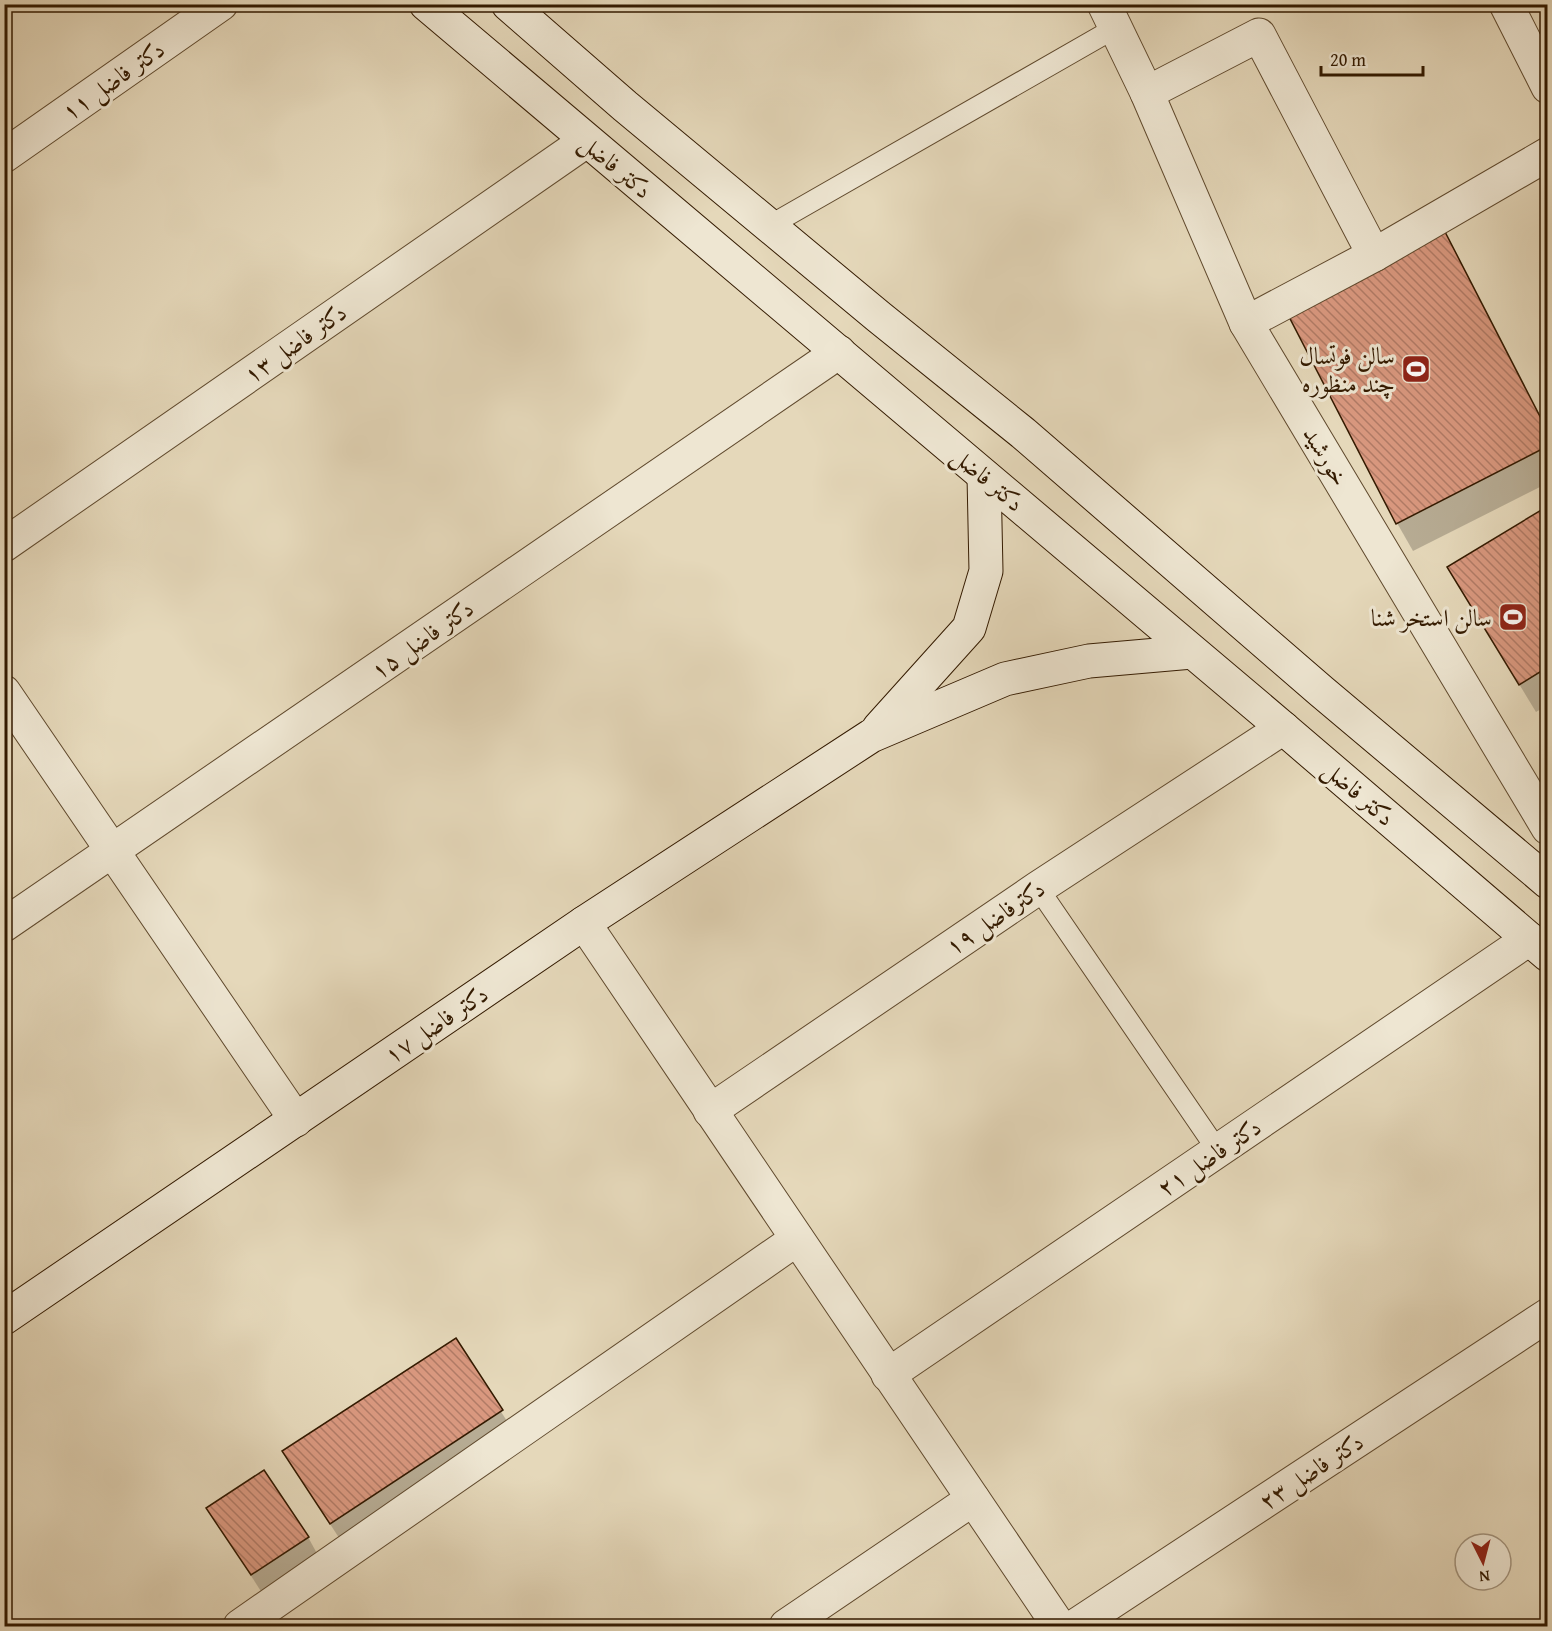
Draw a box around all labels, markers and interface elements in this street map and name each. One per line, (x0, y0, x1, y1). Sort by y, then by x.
street label: دکتر فاضل ۱۱ (54, 32, 172, 128)
scale bar (1321, 39, 1423, 77)
text: 20 m (1330, 46, 1366, 73)
street label: دکتر فاضل (572, 125, 660, 207)
street label: دکتر فاضل ۱۳ (236, 295, 354, 391)
place label: سالن فوتسال چند منظوره (1299, 338, 1395, 401)
sports icon: سالن فوتسال چند منظوره (1400, 353, 1432, 385)
street label: خورشید (1294, 419, 1358, 493)
street label: دکتر فاضل (944, 438, 1032, 520)
street label: دکتر فاضل ۱۵ (363, 591, 481, 687)
place label: سالن استخر شنا (1371, 600, 1492, 635)
sports icon: سالن استخر شنا (1497, 601, 1529, 633)
street label: دکتر فاضل (1315, 752, 1403, 834)
street label: دکترفاضل ۱۹ (938, 871, 1052, 963)
street label: دکتر فاضل ۱۷ (377, 976, 495, 1072)
street label: دکتر فاضل ۲۱ (1150, 1109, 1268, 1205)
street label: دکتر فاضل ۲۳ (1252, 1424, 1370, 1518)
north arrow (1453, 1532, 1513, 1592)
text: N (1478, 1564, 1491, 1589)

